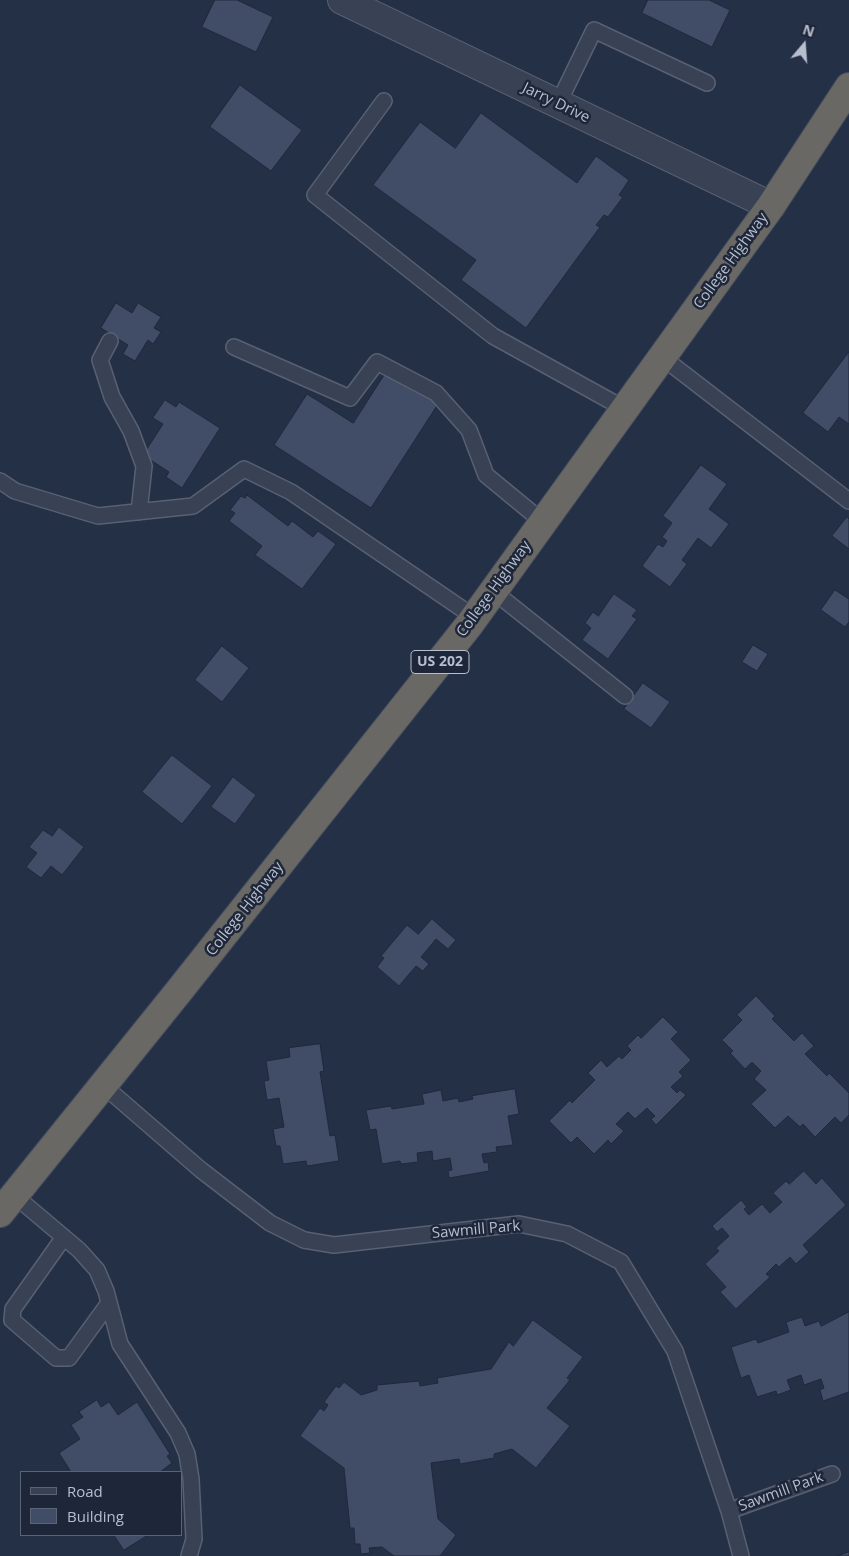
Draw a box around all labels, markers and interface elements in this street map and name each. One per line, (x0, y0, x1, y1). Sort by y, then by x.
text: N (800, 19, 817, 41)
north arrow (779, 20, 829, 70)
street label: Jarry Drive (519, 79, 593, 127)
street label: College Highway (690, 209, 772, 313)
street label: College Highway (453, 537, 535, 641)
road number: US 202 (411, 650, 469, 674)
street label: College Highway (203, 858, 287, 960)
street label: Sawmill Park (431, 1217, 521, 1243)
street label: Sawmill Park (736, 1468, 826, 1516)
legend (20, 1471, 182, 1536)
text: Road (67, 1481, 103, 1501)
text: Building (67, 1506, 124, 1526)

